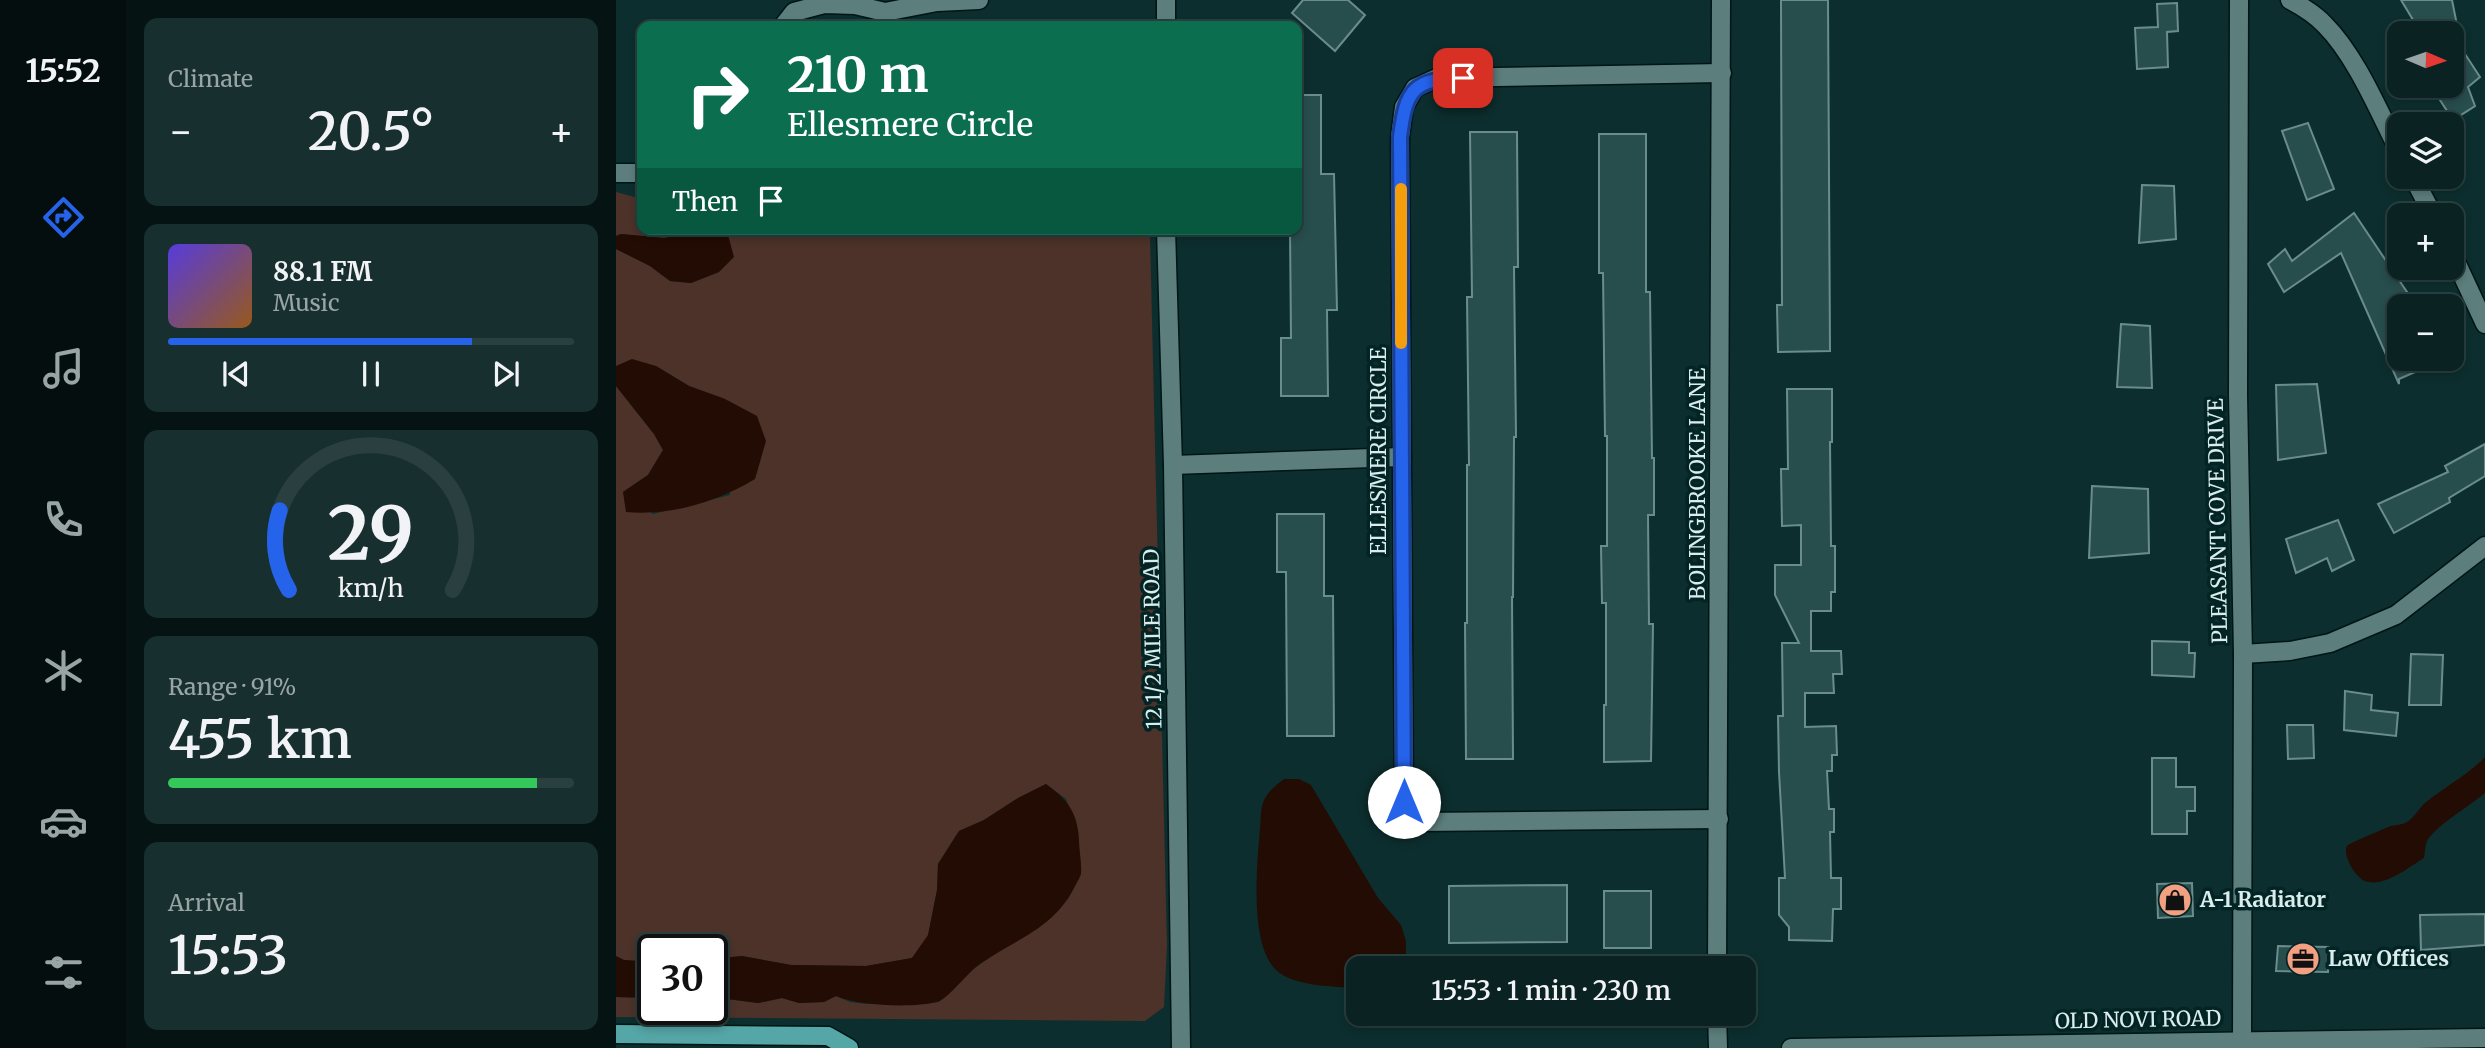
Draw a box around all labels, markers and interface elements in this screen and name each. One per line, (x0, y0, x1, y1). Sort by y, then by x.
north arrow (2387, 21, 2464, 98)
map controls (2387, 21, 2464, 371)
text: 210 m (787, 44, 928, 105)
pin (1433, 48, 1493, 108)
icon: right (672, 49, 763, 140)
text: 15:52 (25, 51, 101, 91)
icon: arrive (1444, 59, 1482, 97)
text: Climate (168, 64, 253, 93)
text: 20.5° (308, 99, 434, 164)
text: Ellesmere Circle (787, 105, 1033, 145)
text: − (168, 108, 193, 155)
text: + (549, 108, 574, 155)
button: layers (2387, 112, 2464, 189)
icon: arrive (752, 182, 790, 220)
text: Then (672, 185, 738, 218)
icon: directions (39, 193, 88, 242)
button: + (2387, 203, 2464, 280)
text: 88.1 FM (273, 255, 373, 288)
text: Music (273, 288, 340, 317)
button: − (2387, 294, 2464, 371)
icon: music (39, 344, 88, 393)
street label: ELLESMERE CIRCLE (1365, 347, 1392, 555)
icon: previous (217, 355, 255, 393)
icon: pause (352, 355, 390, 393)
icon: next (487, 355, 525, 393)
street label: BOLINGBROOKE LANE (1684, 367, 1711, 600)
street label: PLEASANT COVE DRIVE (2202, 398, 2233, 644)
text: 29 (328, 488, 414, 580)
icon: phone (39, 495, 88, 544)
street label: 12 1/2 MILE ROAD (1137, 548, 1168, 729)
text: km/h (338, 572, 404, 604)
icon: climate (39, 646, 88, 695)
text: Range · 91% (168, 672, 296, 701)
text: 455 km (168, 707, 352, 772)
position arrow (1367, 765, 1441, 839)
icon: car (39, 797, 88, 846)
shop icon: A-1 Radiator (2156, 881, 2194, 919)
place label: A-1 Radiator (2199, 886, 2326, 913)
text: Arrival (168, 888, 245, 917)
text: 15:53 (168, 923, 288, 988)
speed limit sign: 30 (637, 934, 728, 1025)
office icon: Law Offices (2284, 940, 2322, 978)
place label: Law Offices (2328, 945, 2449, 972)
icon: filters (39, 948, 88, 997)
text: 15:53 · 1 min · 230 m (1431, 974, 1671, 1007)
street label: OLD NOVI ROAD (2055, 1005, 2222, 1034)

